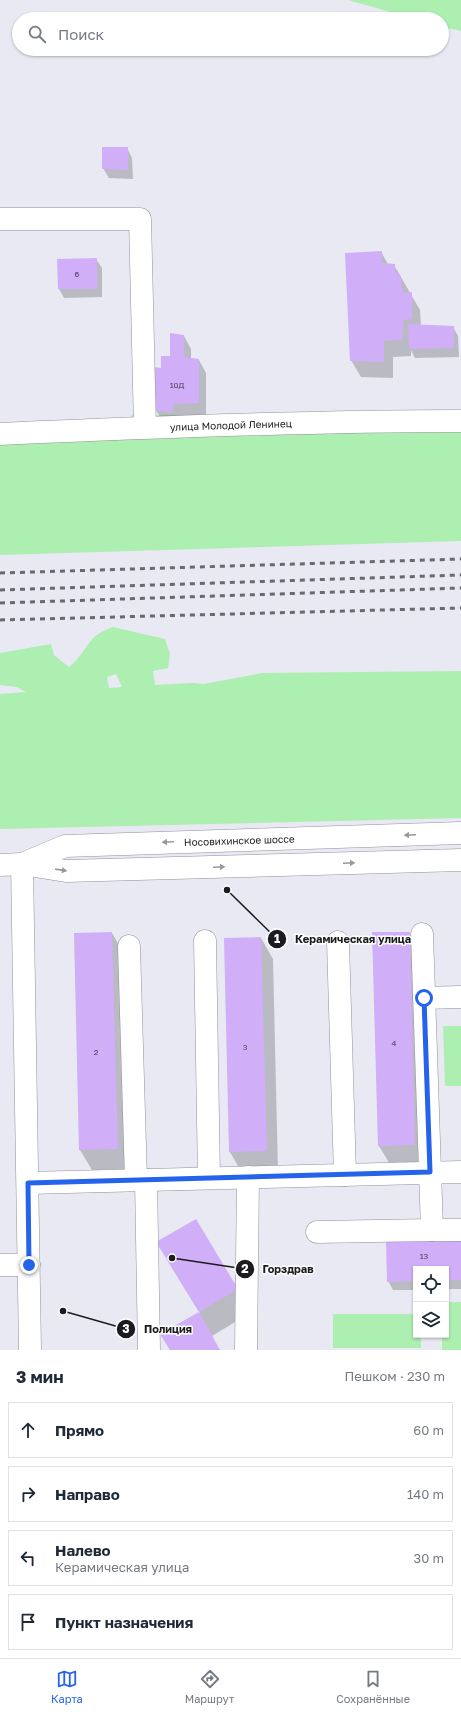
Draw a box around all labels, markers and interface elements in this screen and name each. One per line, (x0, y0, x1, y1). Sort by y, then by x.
search box (12, 12, 449, 56)
icon: search (26, 23, 48, 45)
text: Поиск (58, 25, 104, 43)
house number: 6 (75, 269, 80, 279)
house number: 10Д (170, 380, 184, 390)
street label: улица Молодой Ленинец (170, 417, 292, 433)
street label: Носовихинское шоссе (184, 832, 295, 848)
one-way arrow (403, 832, 416, 838)
one-way arrow (162, 839, 174, 846)
one-way arrow (343, 860, 356, 866)
one-way arrow (213, 864, 226, 870)
one-way arrow (55, 867, 67, 873)
callout: Керамическая улица (267, 928, 419, 951)
text: 1 (274, 931, 280, 946)
text: Керамическая улица (295, 932, 411, 945)
route start (415, 989, 433, 1007)
house number: 4 (392, 1038, 397, 1048)
house number: 3 (243, 1042, 248, 1052)
house number: 2 (94, 1047, 99, 1057)
house number: 13 (420, 1251, 429, 1261)
route end (20, 1256, 38, 1274)
callout: Горздрав (235, 1257, 322, 1280)
text: 2 (241, 1261, 249, 1276)
text: Горздрав (262, 1262, 314, 1275)
map controls (413, 1266, 449, 1338)
button: locate (413, 1266, 449, 1302)
button: layers (413, 1302, 449, 1338)
callout: Полиция (116, 1318, 200, 1341)
text: 3 (122, 1321, 130, 1336)
text: Полиция (144, 1322, 192, 1335)
text: 3 мин (16, 1366, 64, 1387)
text: Пешком · 230 m (344, 1368, 445, 1384)
icon: ahead (17, 1419, 39, 1441)
text: Прямо (55, 1421, 104, 1439)
text: 60 m (413, 1422, 444, 1438)
icon: right (17, 1483, 39, 1505)
text: Направо (55, 1485, 120, 1503)
text: 140 m (407, 1486, 444, 1502)
text: Налево (55, 1541, 111, 1559)
icon: left (17, 1547, 39, 1569)
text: 30 m (414, 1550, 444, 1566)
text: Керамическая улица (55, 1559, 189, 1575)
icon: arrive (17, 1611, 39, 1633)
text: Пункт назначения (55, 1613, 193, 1631)
tab: Карта (51, 1668, 83, 1705)
tab: Маршрут (185, 1668, 234, 1705)
tab: Сохранённые (336, 1668, 410, 1705)

